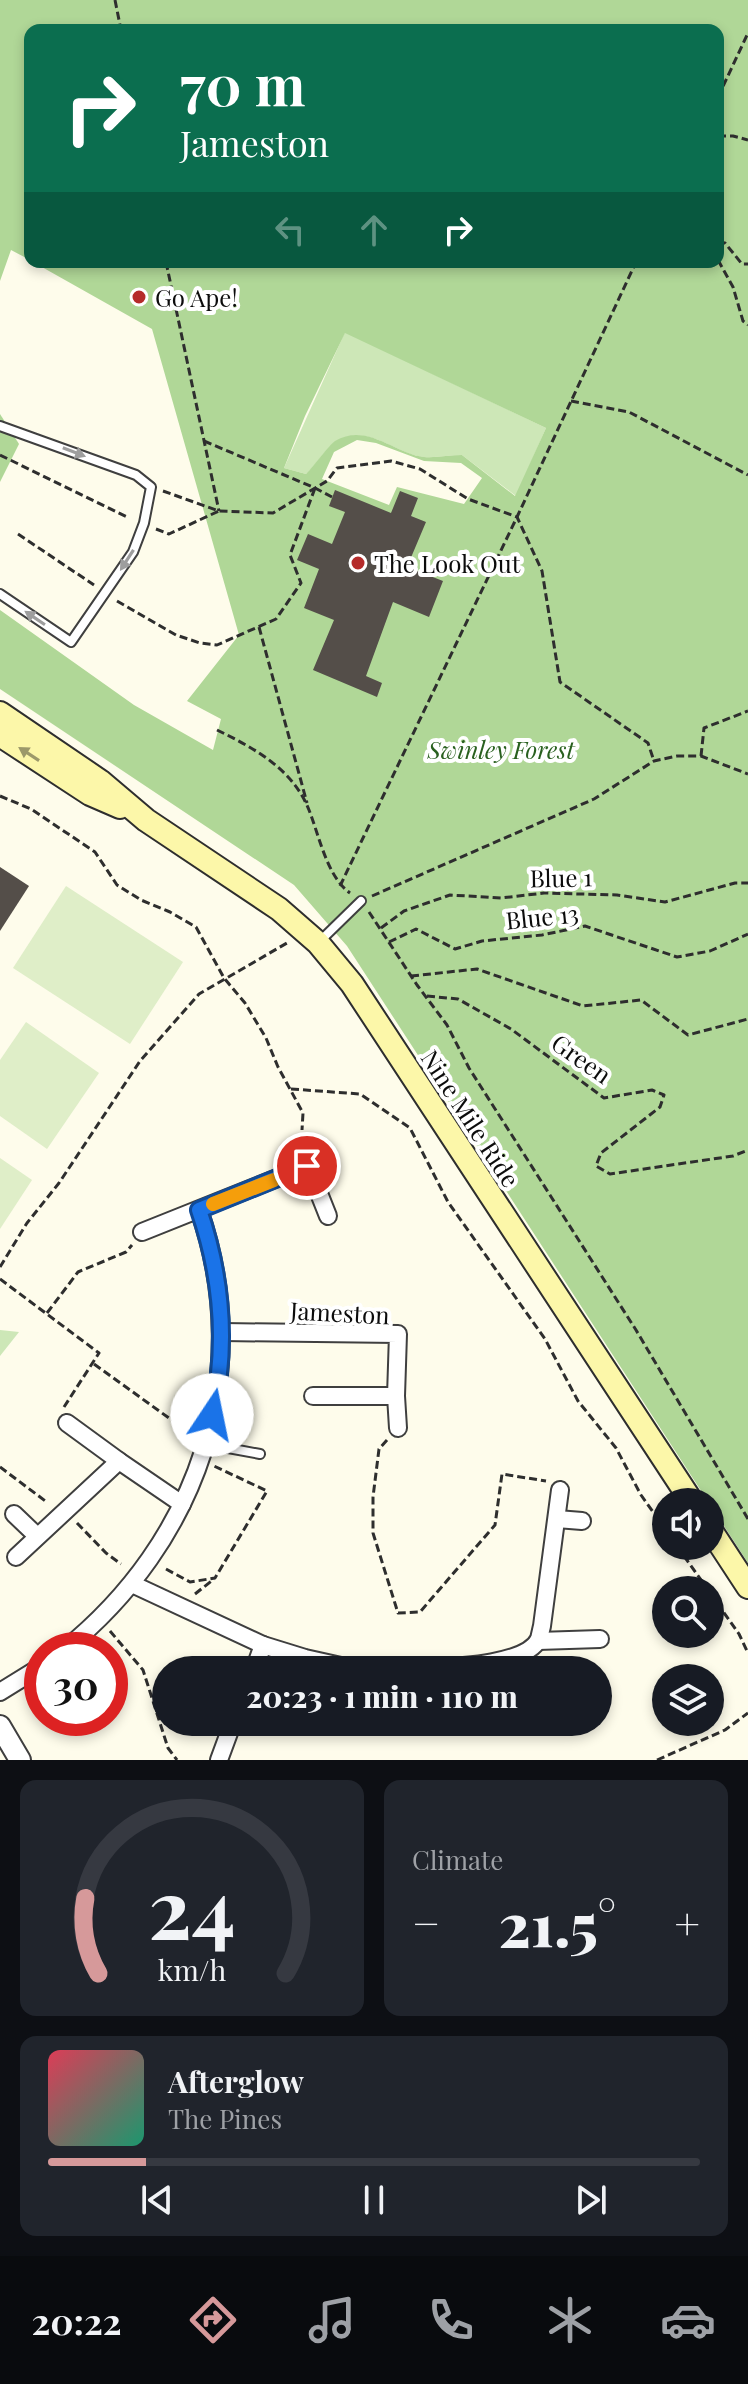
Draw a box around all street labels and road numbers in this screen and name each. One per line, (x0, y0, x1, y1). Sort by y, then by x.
street label: Blue 1 (529, 860, 593, 894)
street label: Blue 13 (504, 896, 580, 936)
street label: Green (546, 1026, 618, 1090)
street label: Nine Mile Ride (415, 1043, 527, 1193)
street label: Jameston (289, 1293, 390, 1331)

